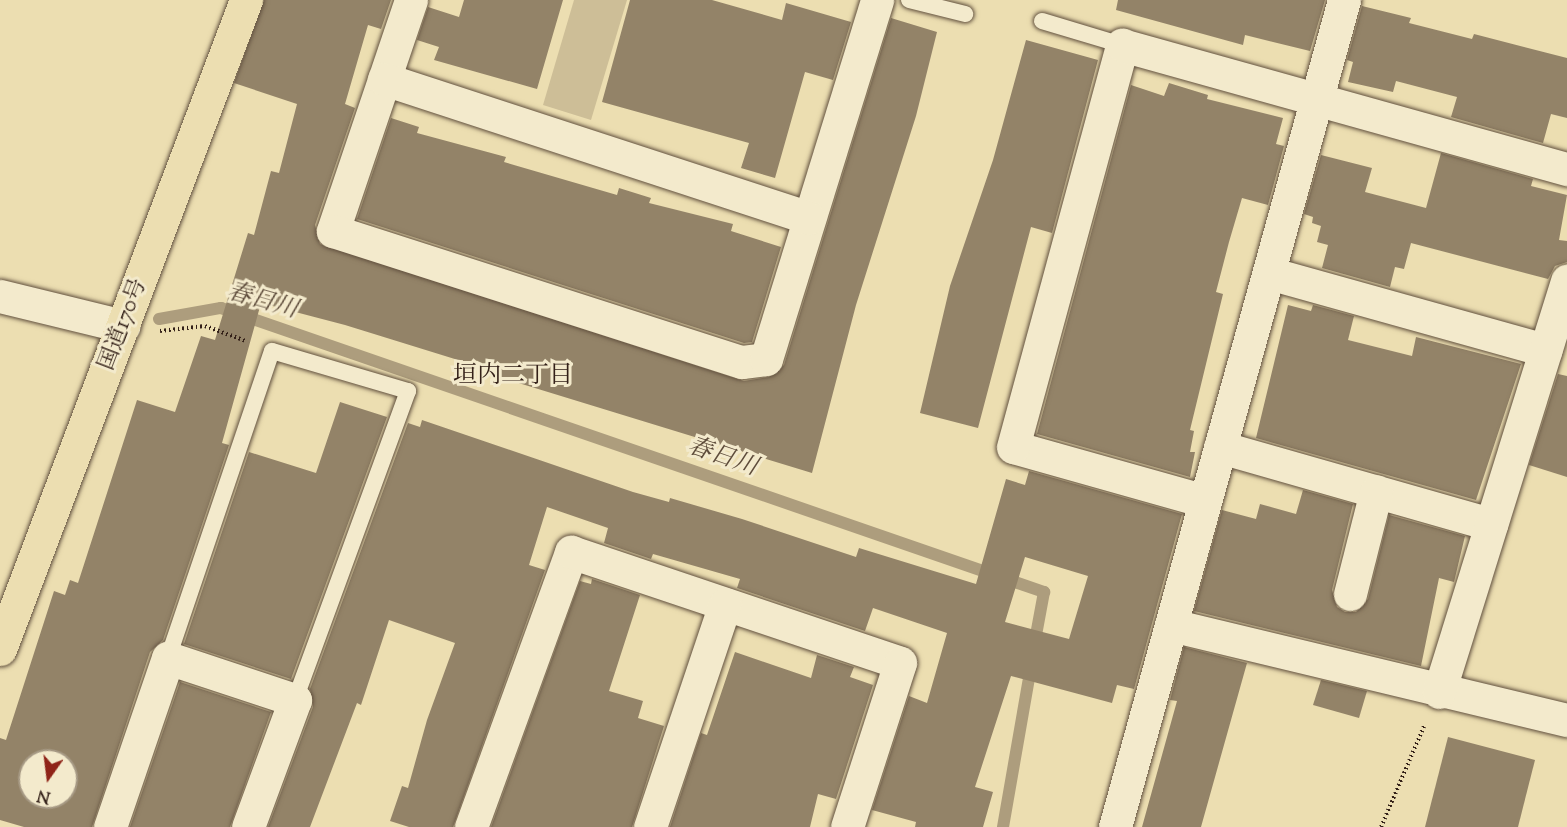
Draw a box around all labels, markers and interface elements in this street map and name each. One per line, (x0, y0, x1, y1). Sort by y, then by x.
street label: 国道170号 (95, 276, 153, 374)
water label: 春日川 (223, 278, 301, 326)
district label: 垣内二丁目 (453, 363, 573, 391)
water label: 春日川 (683, 433, 761, 483)
north arrow (18, 749, 78, 809)
text: N (35, 782, 53, 808)

